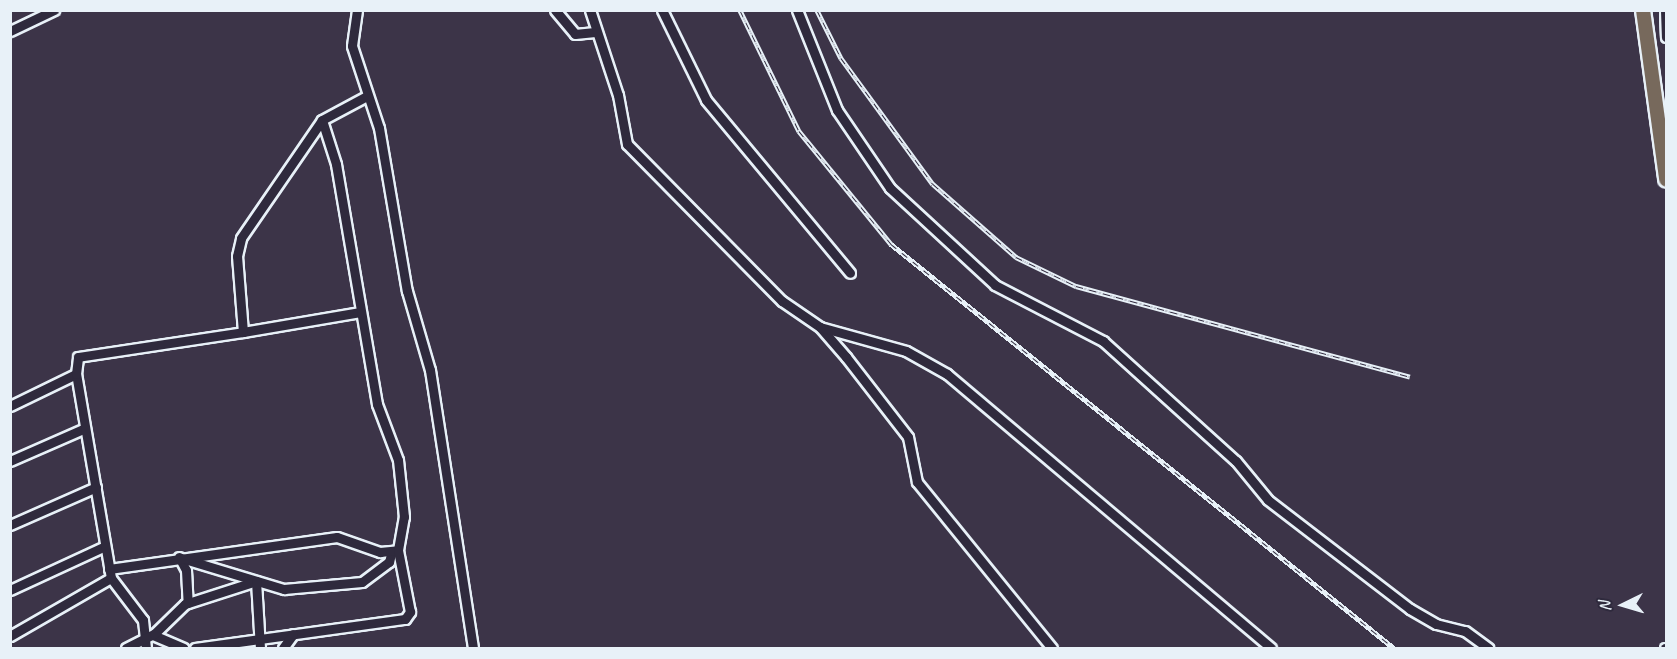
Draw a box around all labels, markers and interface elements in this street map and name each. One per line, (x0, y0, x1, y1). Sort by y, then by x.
north arrow (1593, 575, 1653, 635)
text: N (1595, 601, 1615, 612)

